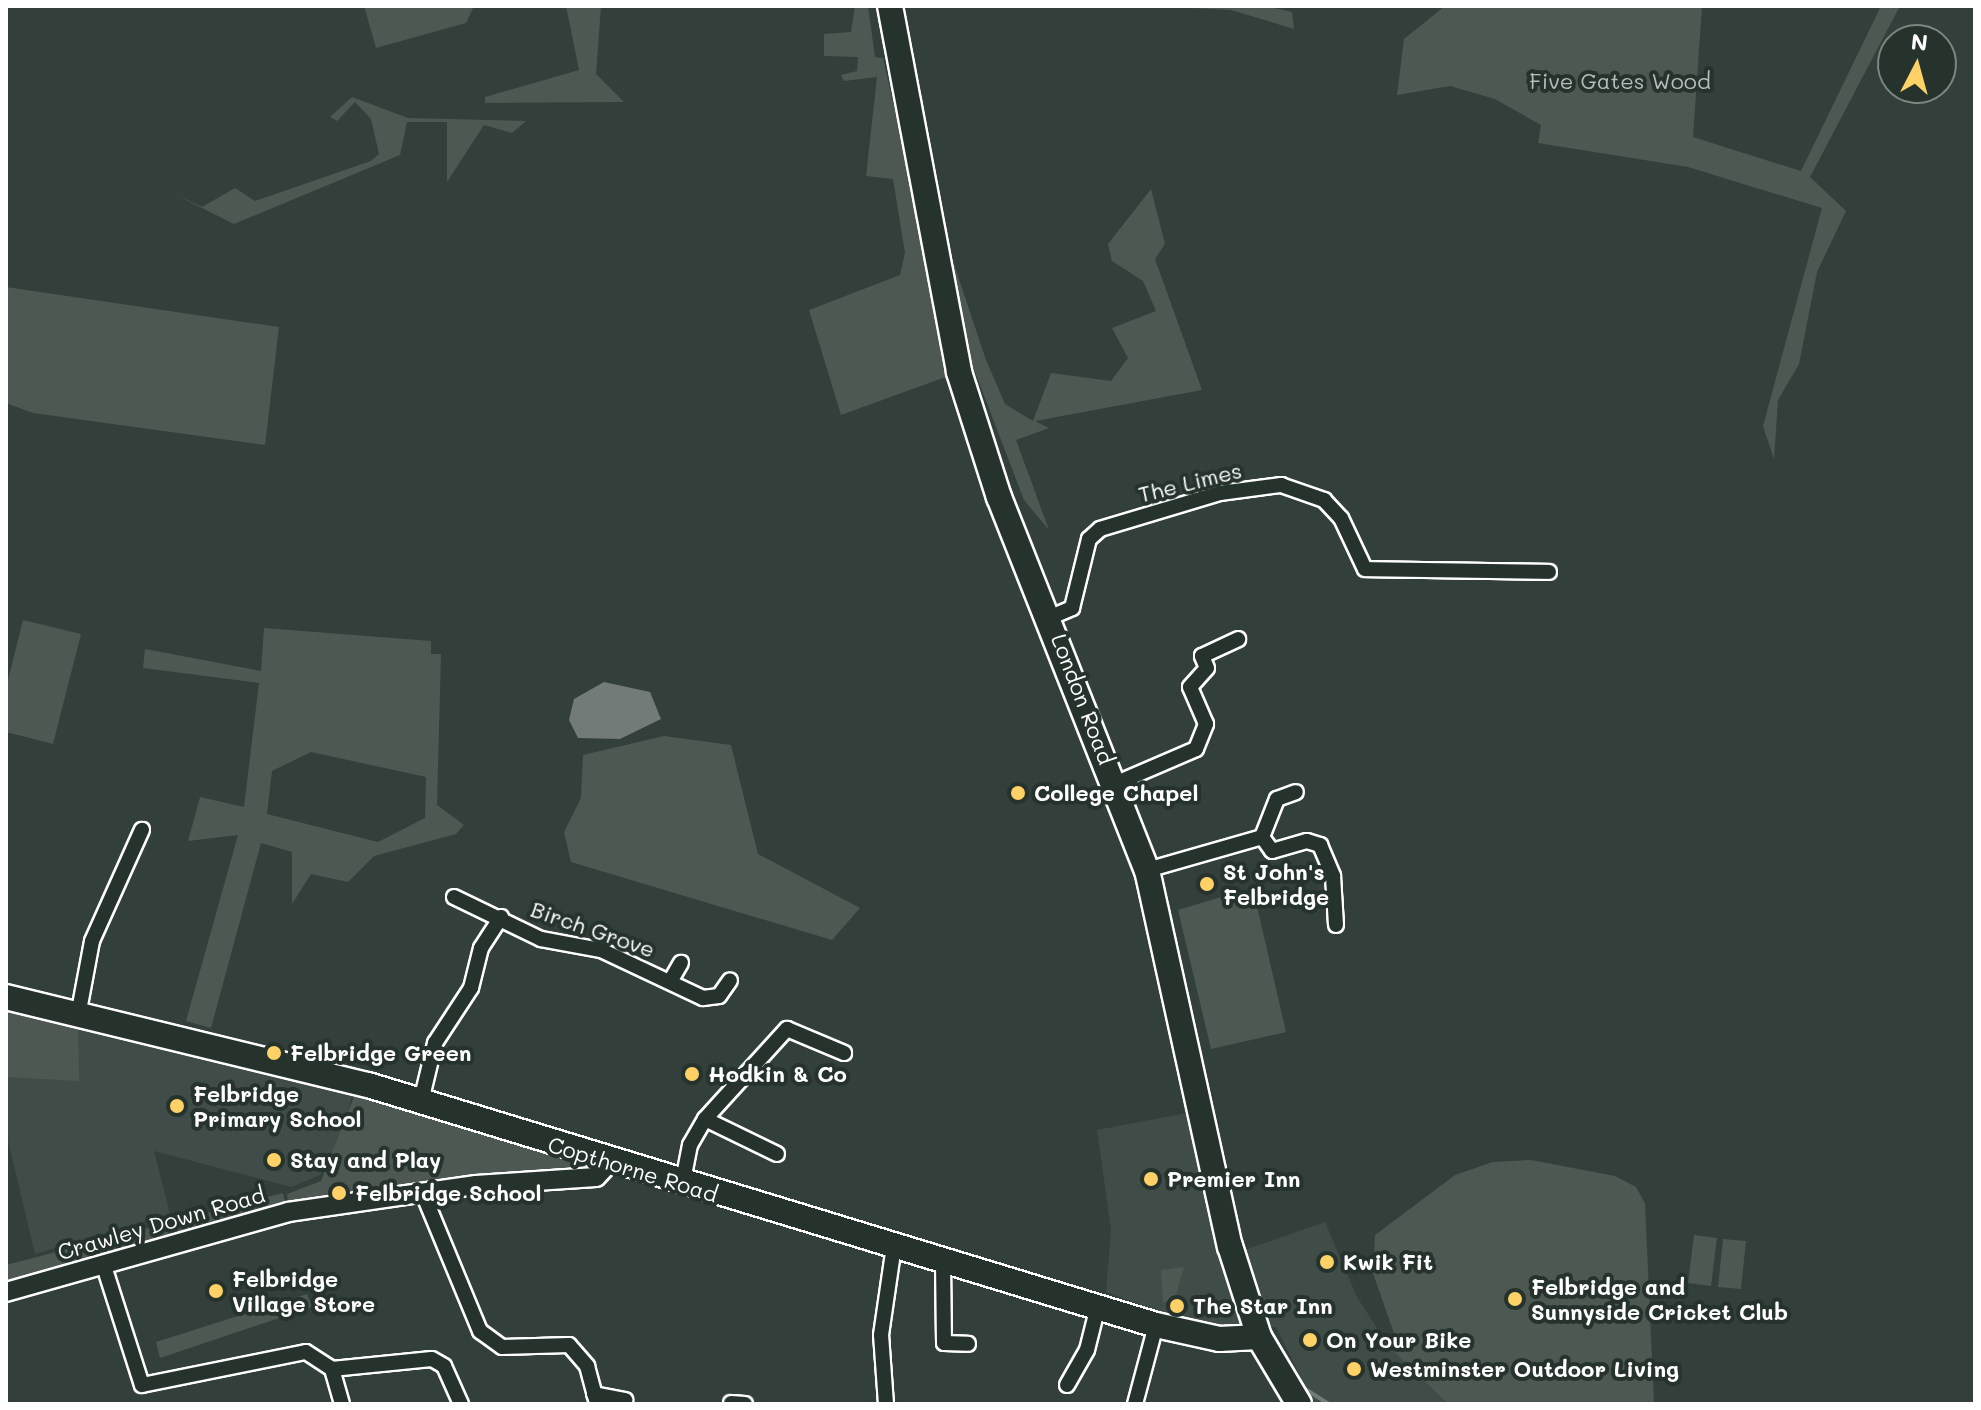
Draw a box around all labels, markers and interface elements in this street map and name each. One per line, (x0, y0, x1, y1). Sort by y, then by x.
north arrow (1877, 24, 1957, 104)
text: N (1910, 26, 1929, 57)
park label: Five Gates Wood (1529, 68, 1711, 94)
street label: The Limes (1136, 456, 1244, 508)
street label: London Road (1046, 630, 1120, 768)
place label: College Chapel (1034, 780, 1198, 806)
marker: College Chapel (1009, 784, 1027, 802)
place label: St John's Felbridge (1223, 858, 1329, 910)
marker: St John's Felbridge (1198, 875, 1216, 893)
street label: Birch Grove (527, 895, 659, 963)
place label: Felbridge Green (290, 1040, 471, 1066)
marker: Felbridge Green (265, 1044, 283, 1062)
place label: Hodkin & Co (708, 1061, 847, 1087)
marker: Hodkin & Co (683, 1065, 701, 1083)
place label: Felbridge Primary School (193, 1080, 362, 1132)
marker: Felbridge Primary School (168, 1097, 186, 1115)
street label: Copthorne Road (545, 1131, 721, 1207)
place label: Stay and Play (290, 1147, 441, 1173)
marker: Stay and Play (265, 1151, 283, 1169)
place label: Premier Inn (1167, 1166, 1300, 1192)
marker: Premier Inn (1142, 1170, 1160, 1188)
place label: Felbridge School (355, 1180, 541, 1206)
street label: Crawley Down Road (54, 1181, 268, 1265)
marker: Felbridge School (330, 1184, 348, 1202)
place label: Kwik Fit (1343, 1249, 1433, 1275)
marker: Kwik Fit (1318, 1253, 1336, 1271)
place label: Felbridge Village Store (232, 1265, 375, 1316)
place label: Felbridge and Sunnyside Cricket Club (1531, 1273, 1788, 1324)
marker: Felbridge Village Store (207, 1282, 225, 1300)
marker: Felbridge and Sunnyside Cricket Club (1506, 1290, 1524, 1308)
place label: The Star Inn (1193, 1293, 1333, 1319)
marker: The Star Inn (1168, 1297, 1186, 1315)
place label: On Your Bike (1326, 1327, 1471, 1353)
marker: On Your Bike (1301, 1331, 1319, 1349)
place label: Westminster Outdoor Living (1370, 1356, 1679, 1382)
marker: Westminster Outdoor Living (1345, 1360, 1363, 1378)

